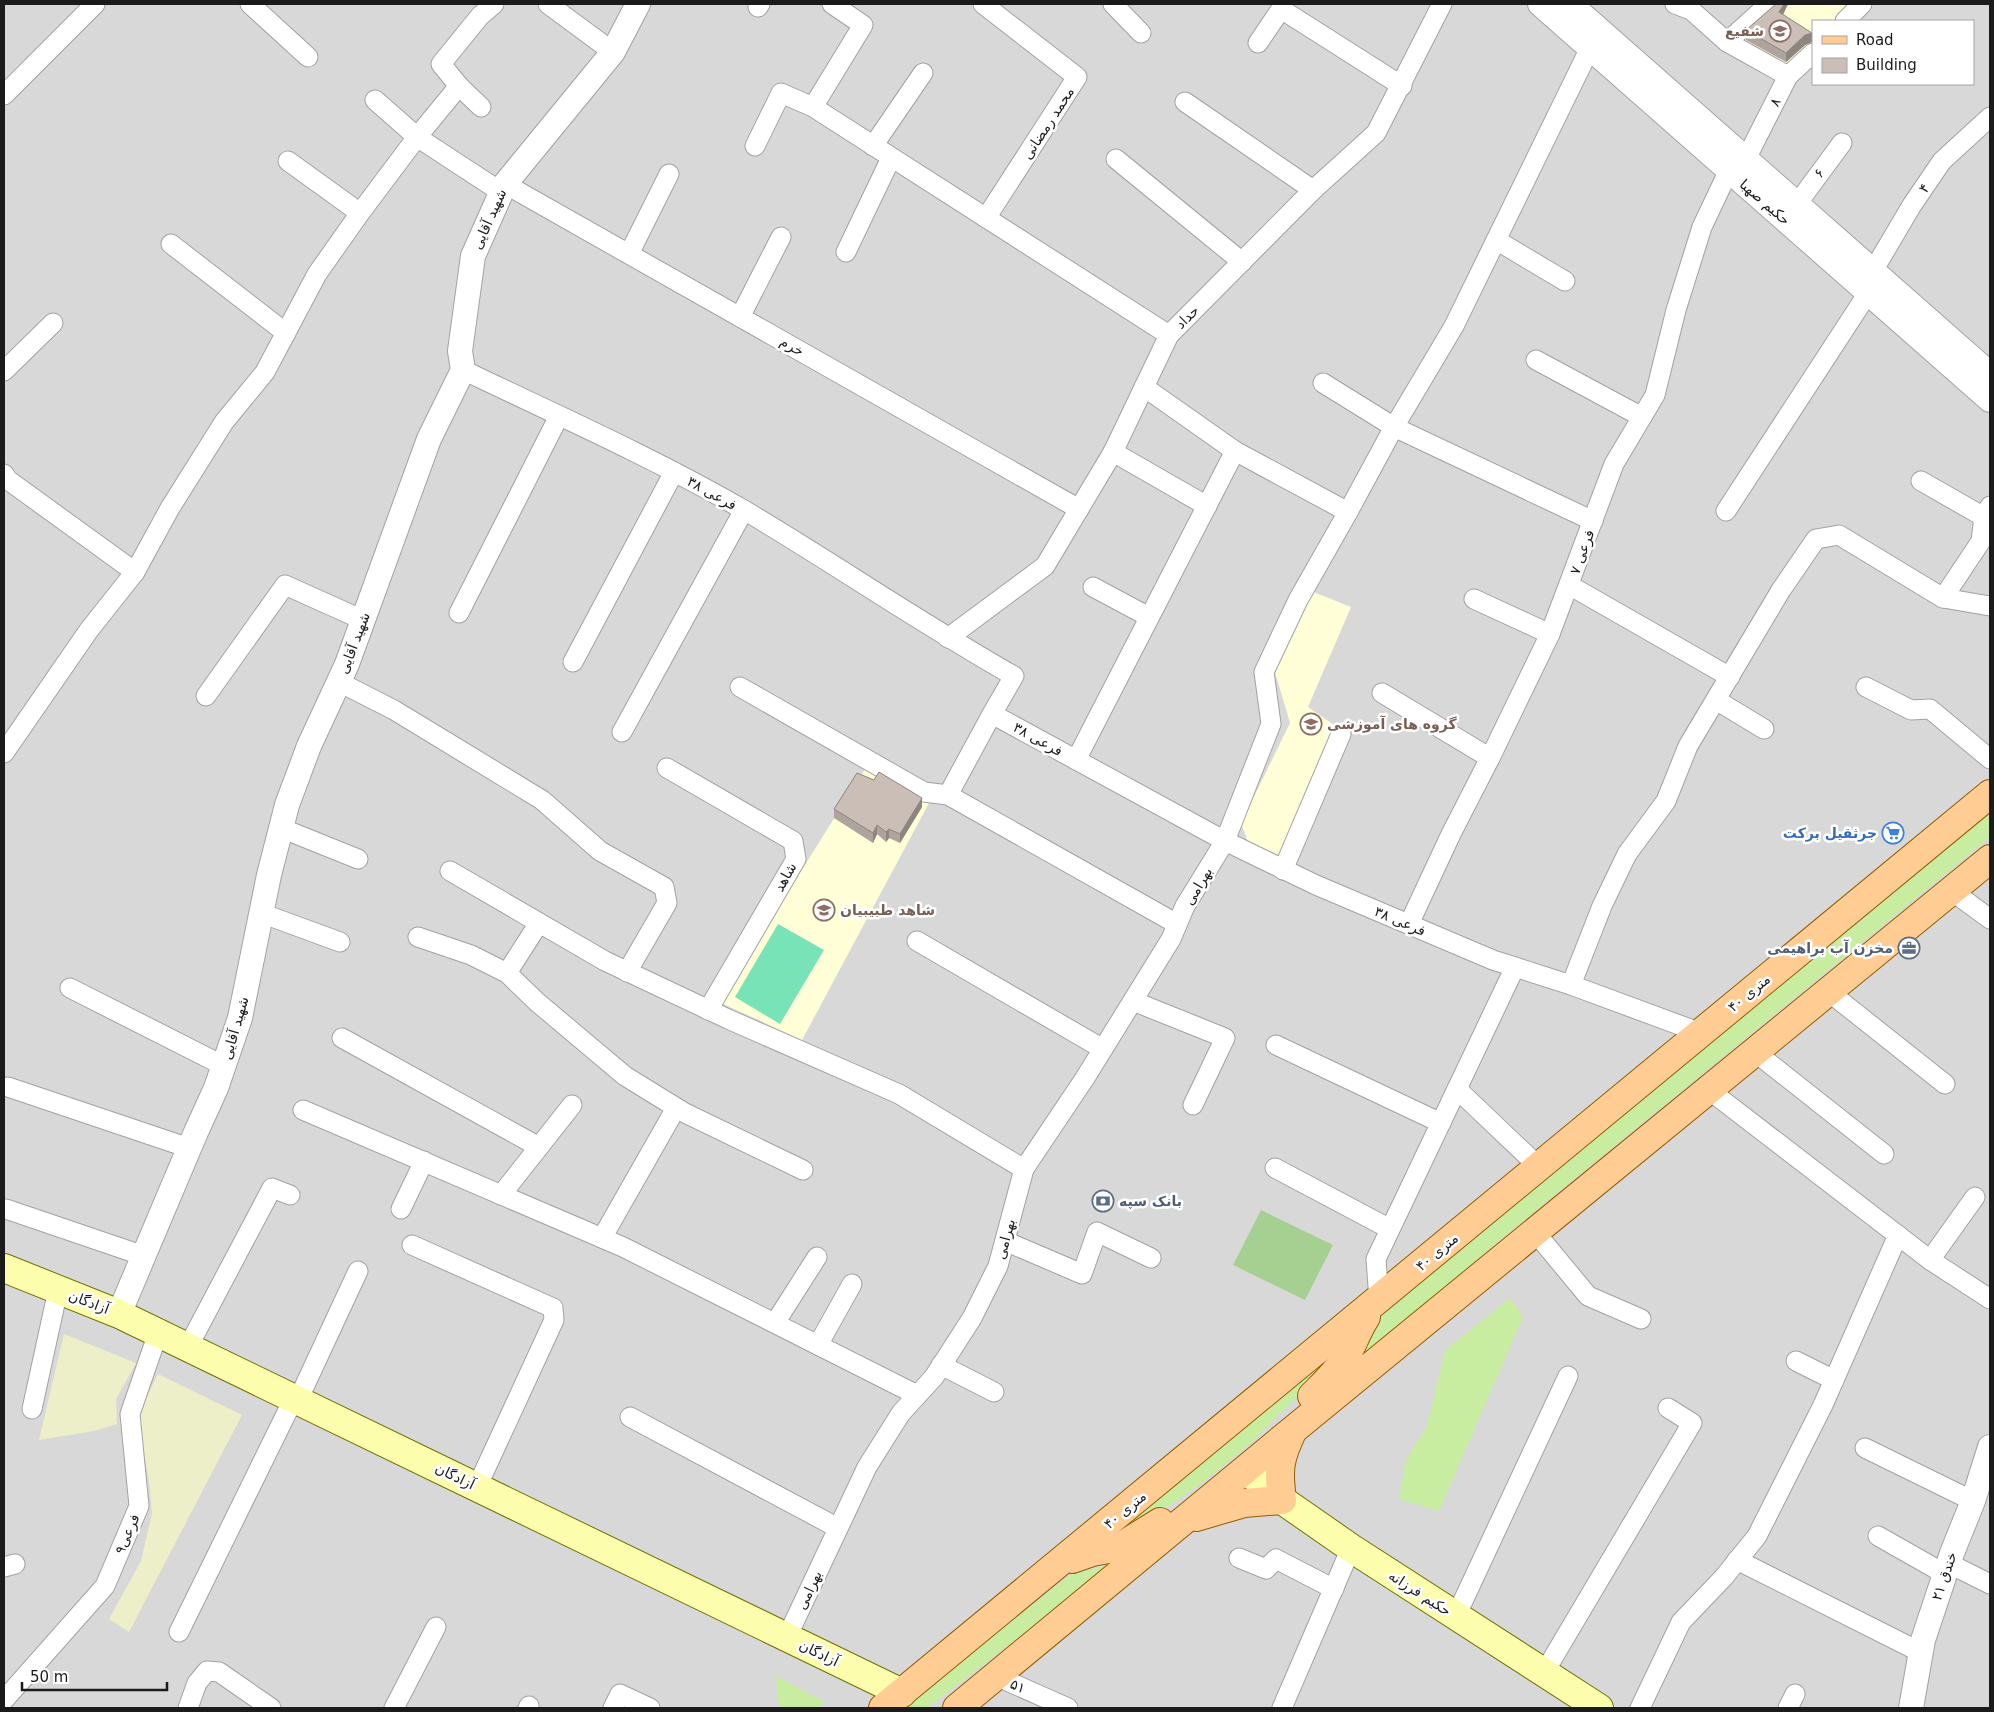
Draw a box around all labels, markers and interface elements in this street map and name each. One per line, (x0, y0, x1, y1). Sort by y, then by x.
school or university icon: شفیع (1768, 19, 1792, 43)
legend (1812, 20, 1974, 85)
place label: شفیع (1725, 23, 1764, 40)
text: Road (1856, 31, 1894, 49)
text: Building (1856, 56, 1917, 74)
street label: محمد رمضانی (1019, 84, 1078, 163)
street label: ۸ (1766, 95, 1784, 109)
street label: ۶ (1810, 165, 1828, 181)
street label: حکیم صهبا (1736, 176, 1793, 229)
street label: ۴ (1915, 180, 1933, 196)
street label: شهید آقایی (469, 186, 510, 252)
street label: حداد (1172, 302, 1202, 332)
street label: خرم (777, 333, 807, 360)
street label: فرعی ۳۸ (684, 473, 739, 514)
street label: فرعی ۷ (1567, 527, 1598, 577)
street label: شهید آقایی (335, 610, 374, 676)
school or university icon: گروه های آموزشی (1299, 712, 1323, 736)
place label: گروه های آموزشی (1327, 715, 1457, 733)
street label: فرعی ۳۸ (1010, 719, 1065, 760)
supermarket icon: جرثقیل برکت (1881, 821, 1905, 845)
place label: جرثقیل برکت (1783, 825, 1877, 842)
street label: شاهد (771, 860, 799, 894)
street label: بهرامی (1181, 864, 1216, 908)
school or university icon: شاهد طبیبیان (812, 898, 836, 922)
place label: شاهد طبیبیان (840, 902, 935, 918)
street label: فرعی ۳۸ (1372, 903, 1428, 940)
office icon: مخزن آب براهیمی (1897, 936, 1921, 960)
place label: مخزن آب براهیمی (1767, 939, 1893, 957)
street label: ۴۰ متری (1725, 971, 1774, 1016)
street label: شهید آقایی (218, 995, 253, 1062)
bank icon: بانک سپه (1091, 1189, 1115, 1213)
place label: بانک سپه (1119, 1193, 1182, 1210)
street label: بهرامی (992, 1217, 1019, 1261)
street label: ۴۰ متری (1413, 1230, 1462, 1275)
street label: آزادگان (66, 1287, 112, 1318)
street label: آزادگان (432, 1460, 478, 1494)
street label: ۴۰ متری (1101, 1488, 1150, 1533)
street label: فرعی۹ (111, 1512, 143, 1557)
street label: ۲۱ خندق (1928, 1549, 1961, 1603)
street label: حکیم فرزانه (1385, 1567, 1454, 1620)
street label: بهرامی (793, 1568, 826, 1612)
street label: آزادگان (796, 1637, 842, 1671)
scale bar (22, 1660, 168, 1692)
text: 50 m (30, 1668, 68, 1686)
street label: ۵۱ (1008, 1676, 1028, 1696)

